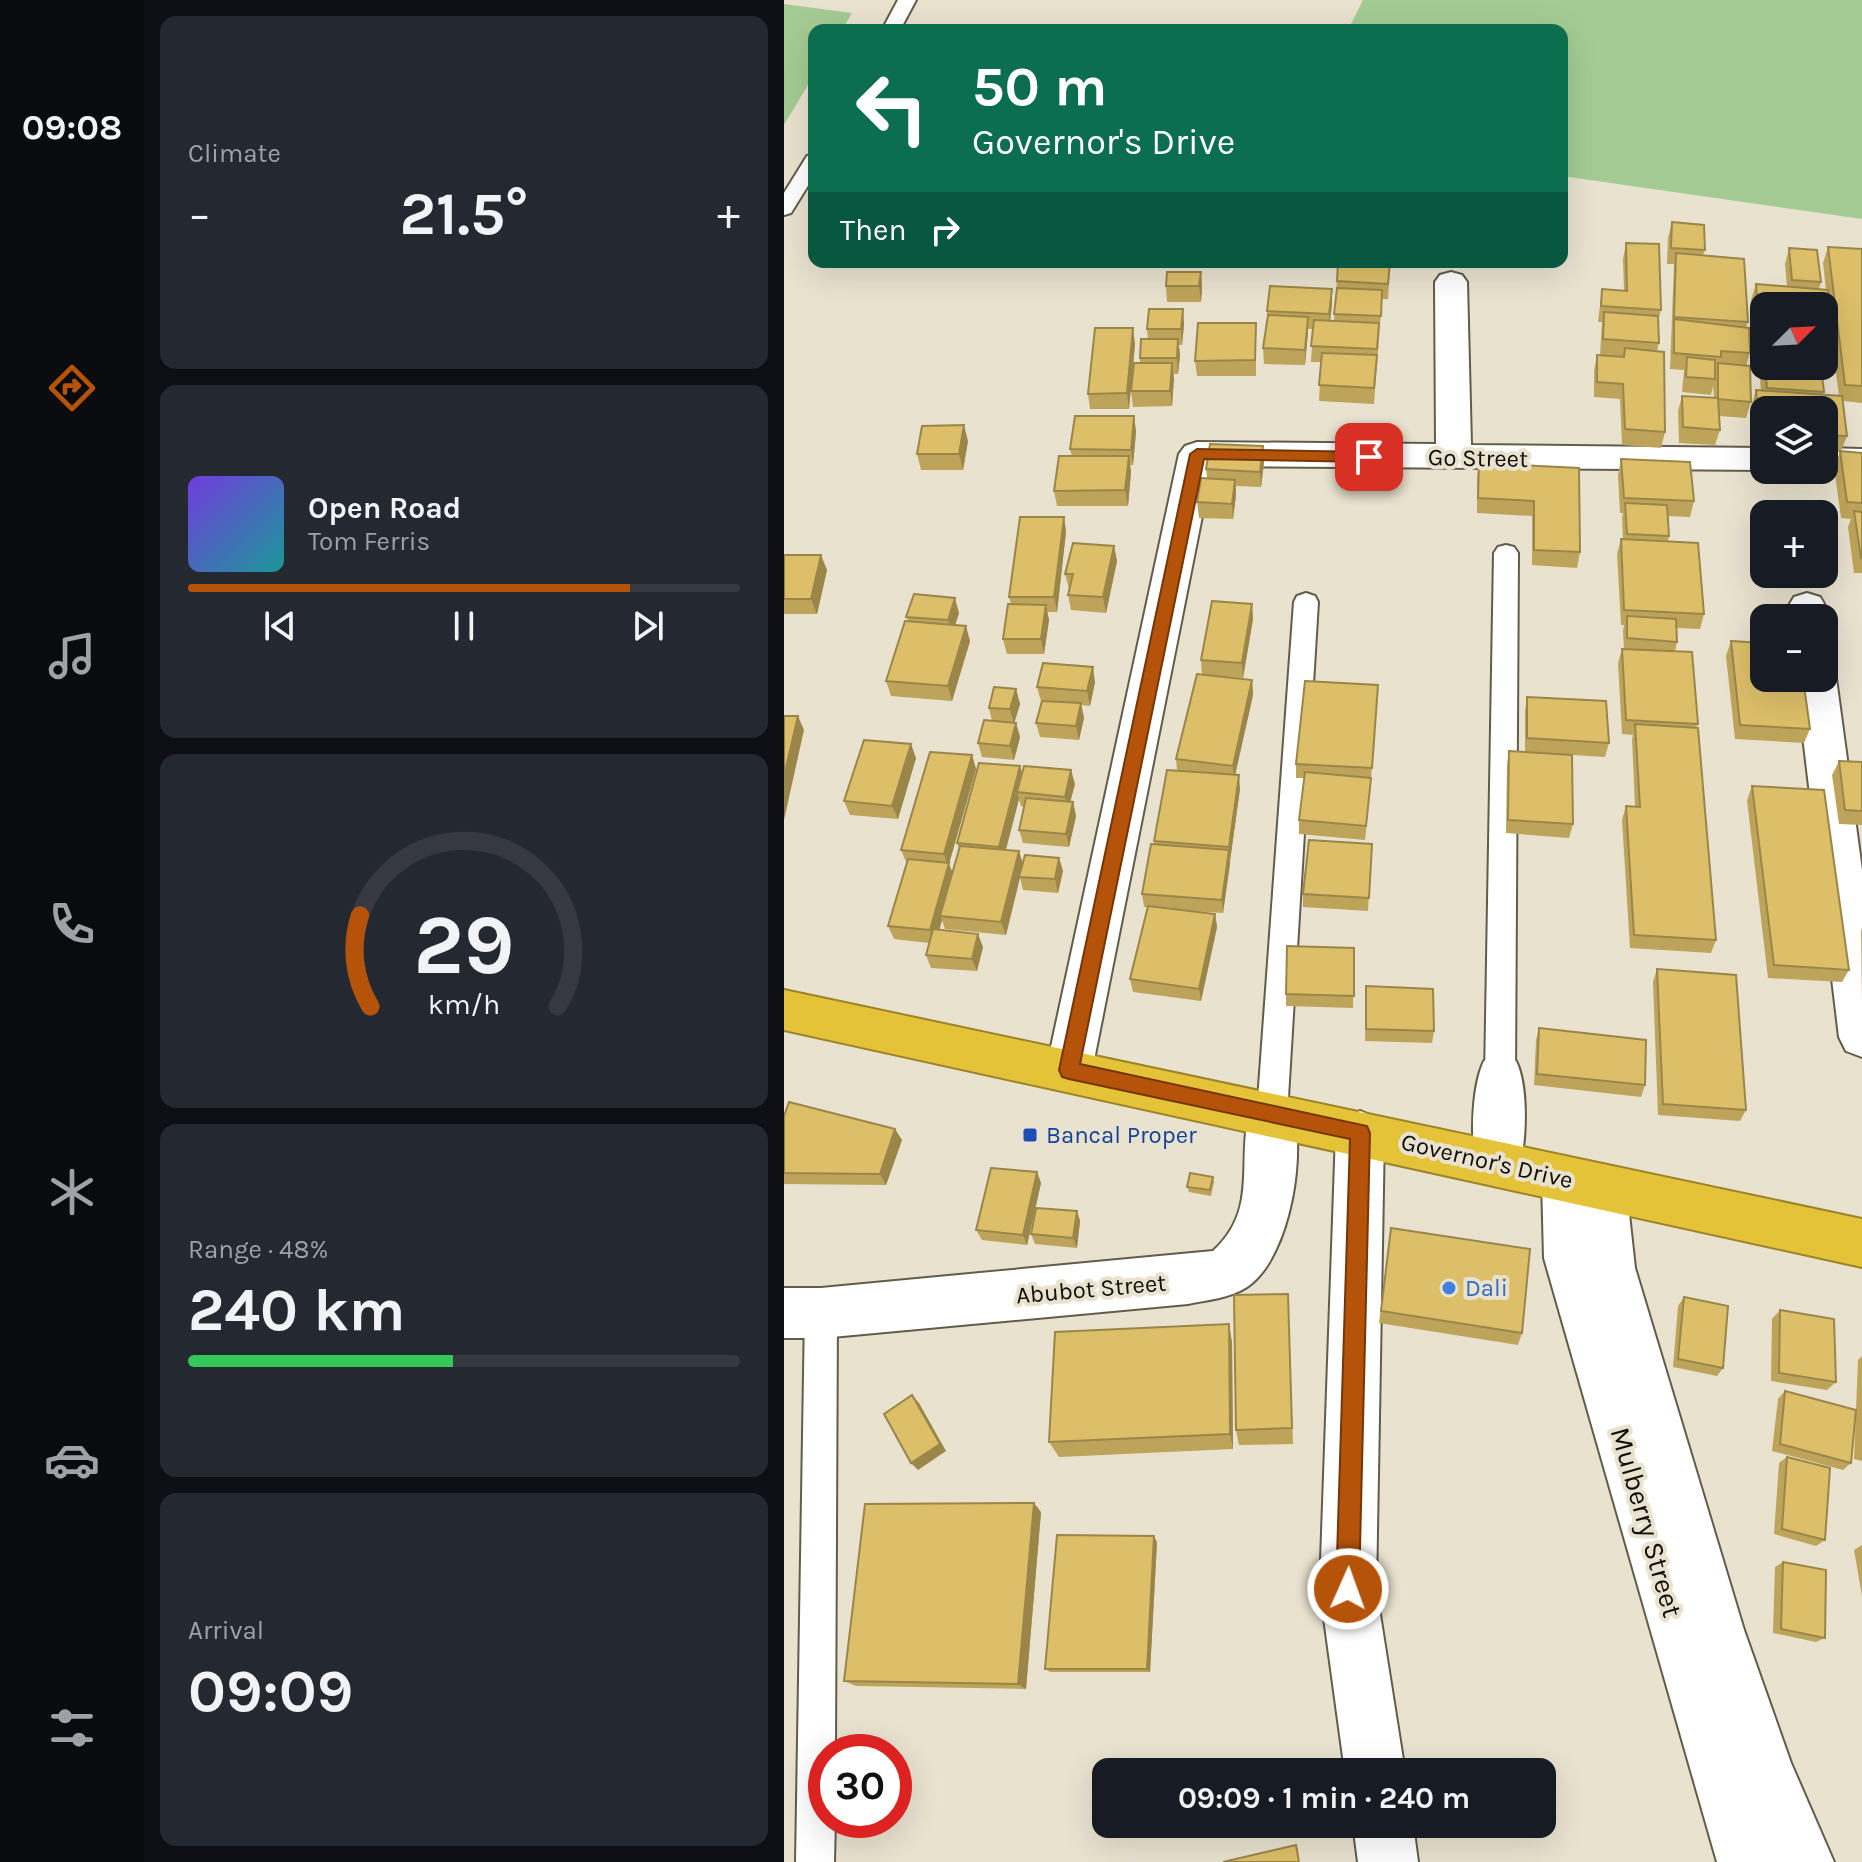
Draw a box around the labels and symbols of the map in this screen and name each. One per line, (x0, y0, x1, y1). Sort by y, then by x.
north arrow (1750, 292, 1838, 380)
pin (1335, 423, 1403, 491)
street label: Go Street (1428, 443, 1528, 473)
place label: Bancal Proper (1046, 1121, 1197, 1149)
marker: Bancal Proper (1021, 1126, 1039, 1144)
street label: Governor's Drive (1398, 1128, 1576, 1194)
street label: Abubot Street (1015, 1268, 1167, 1310)
place label: Dali (1465, 1274, 1508, 1302)
marker: Dali (1440, 1279, 1458, 1297)
street label: Mulberry Street (1604, 1423, 1689, 1621)
position arrow (1306, 1547, 1390, 1631)
speed limit sign: 30 (808, 1734, 912, 1838)

